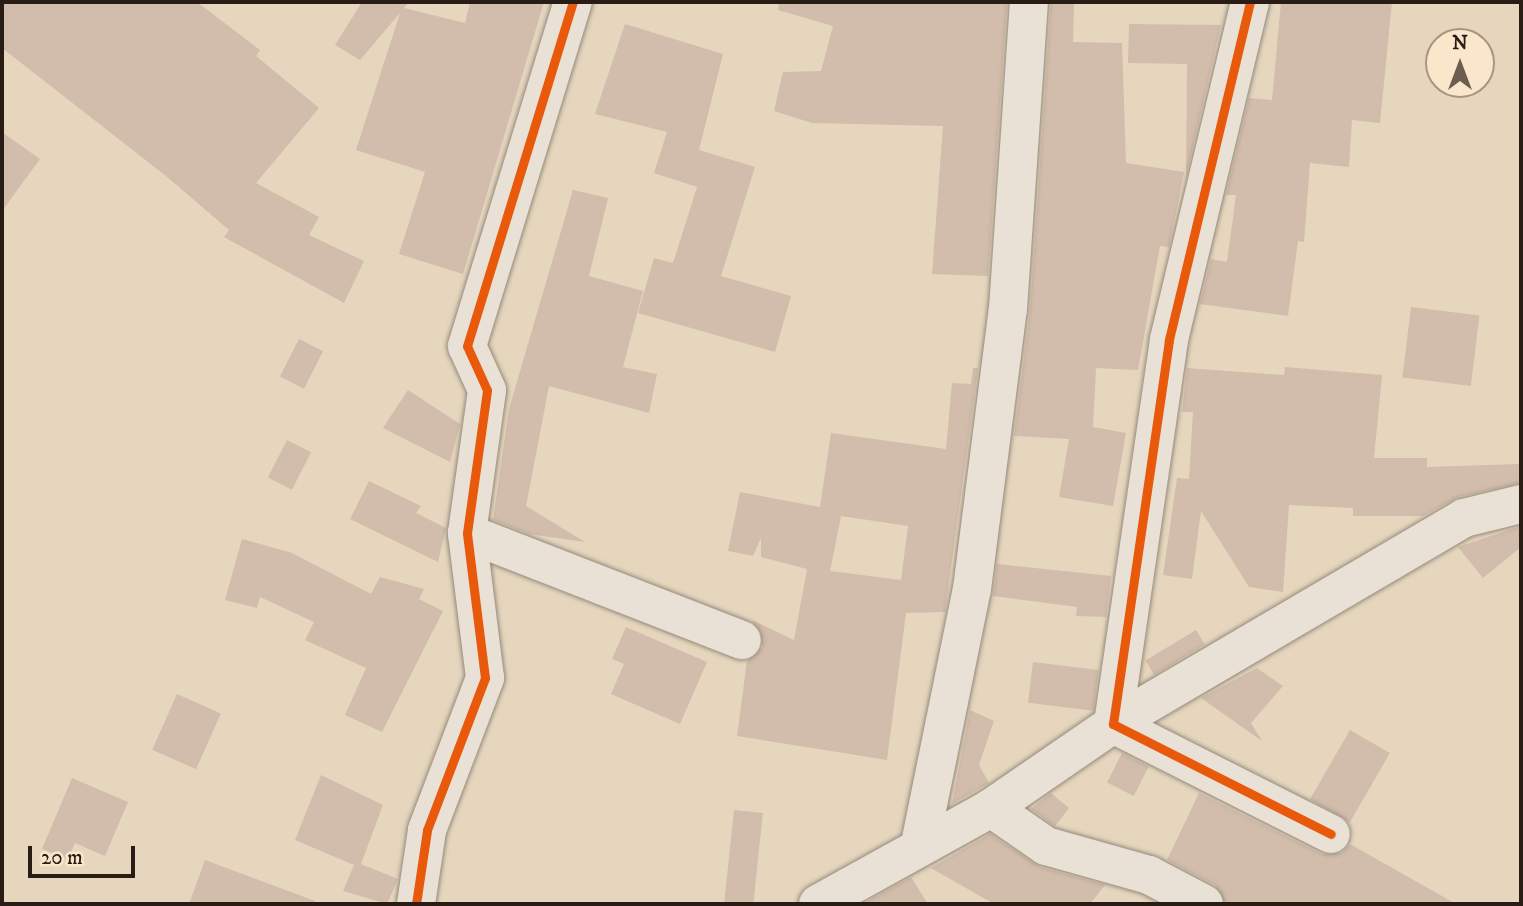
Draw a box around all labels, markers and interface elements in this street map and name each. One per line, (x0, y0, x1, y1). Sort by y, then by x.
north arrow (1425, 28, 1495, 98)
text: N (1452, 32, 1468, 55)
scale bar (32, 832, 138, 876)
text: 20 m (41, 845, 83, 871)

